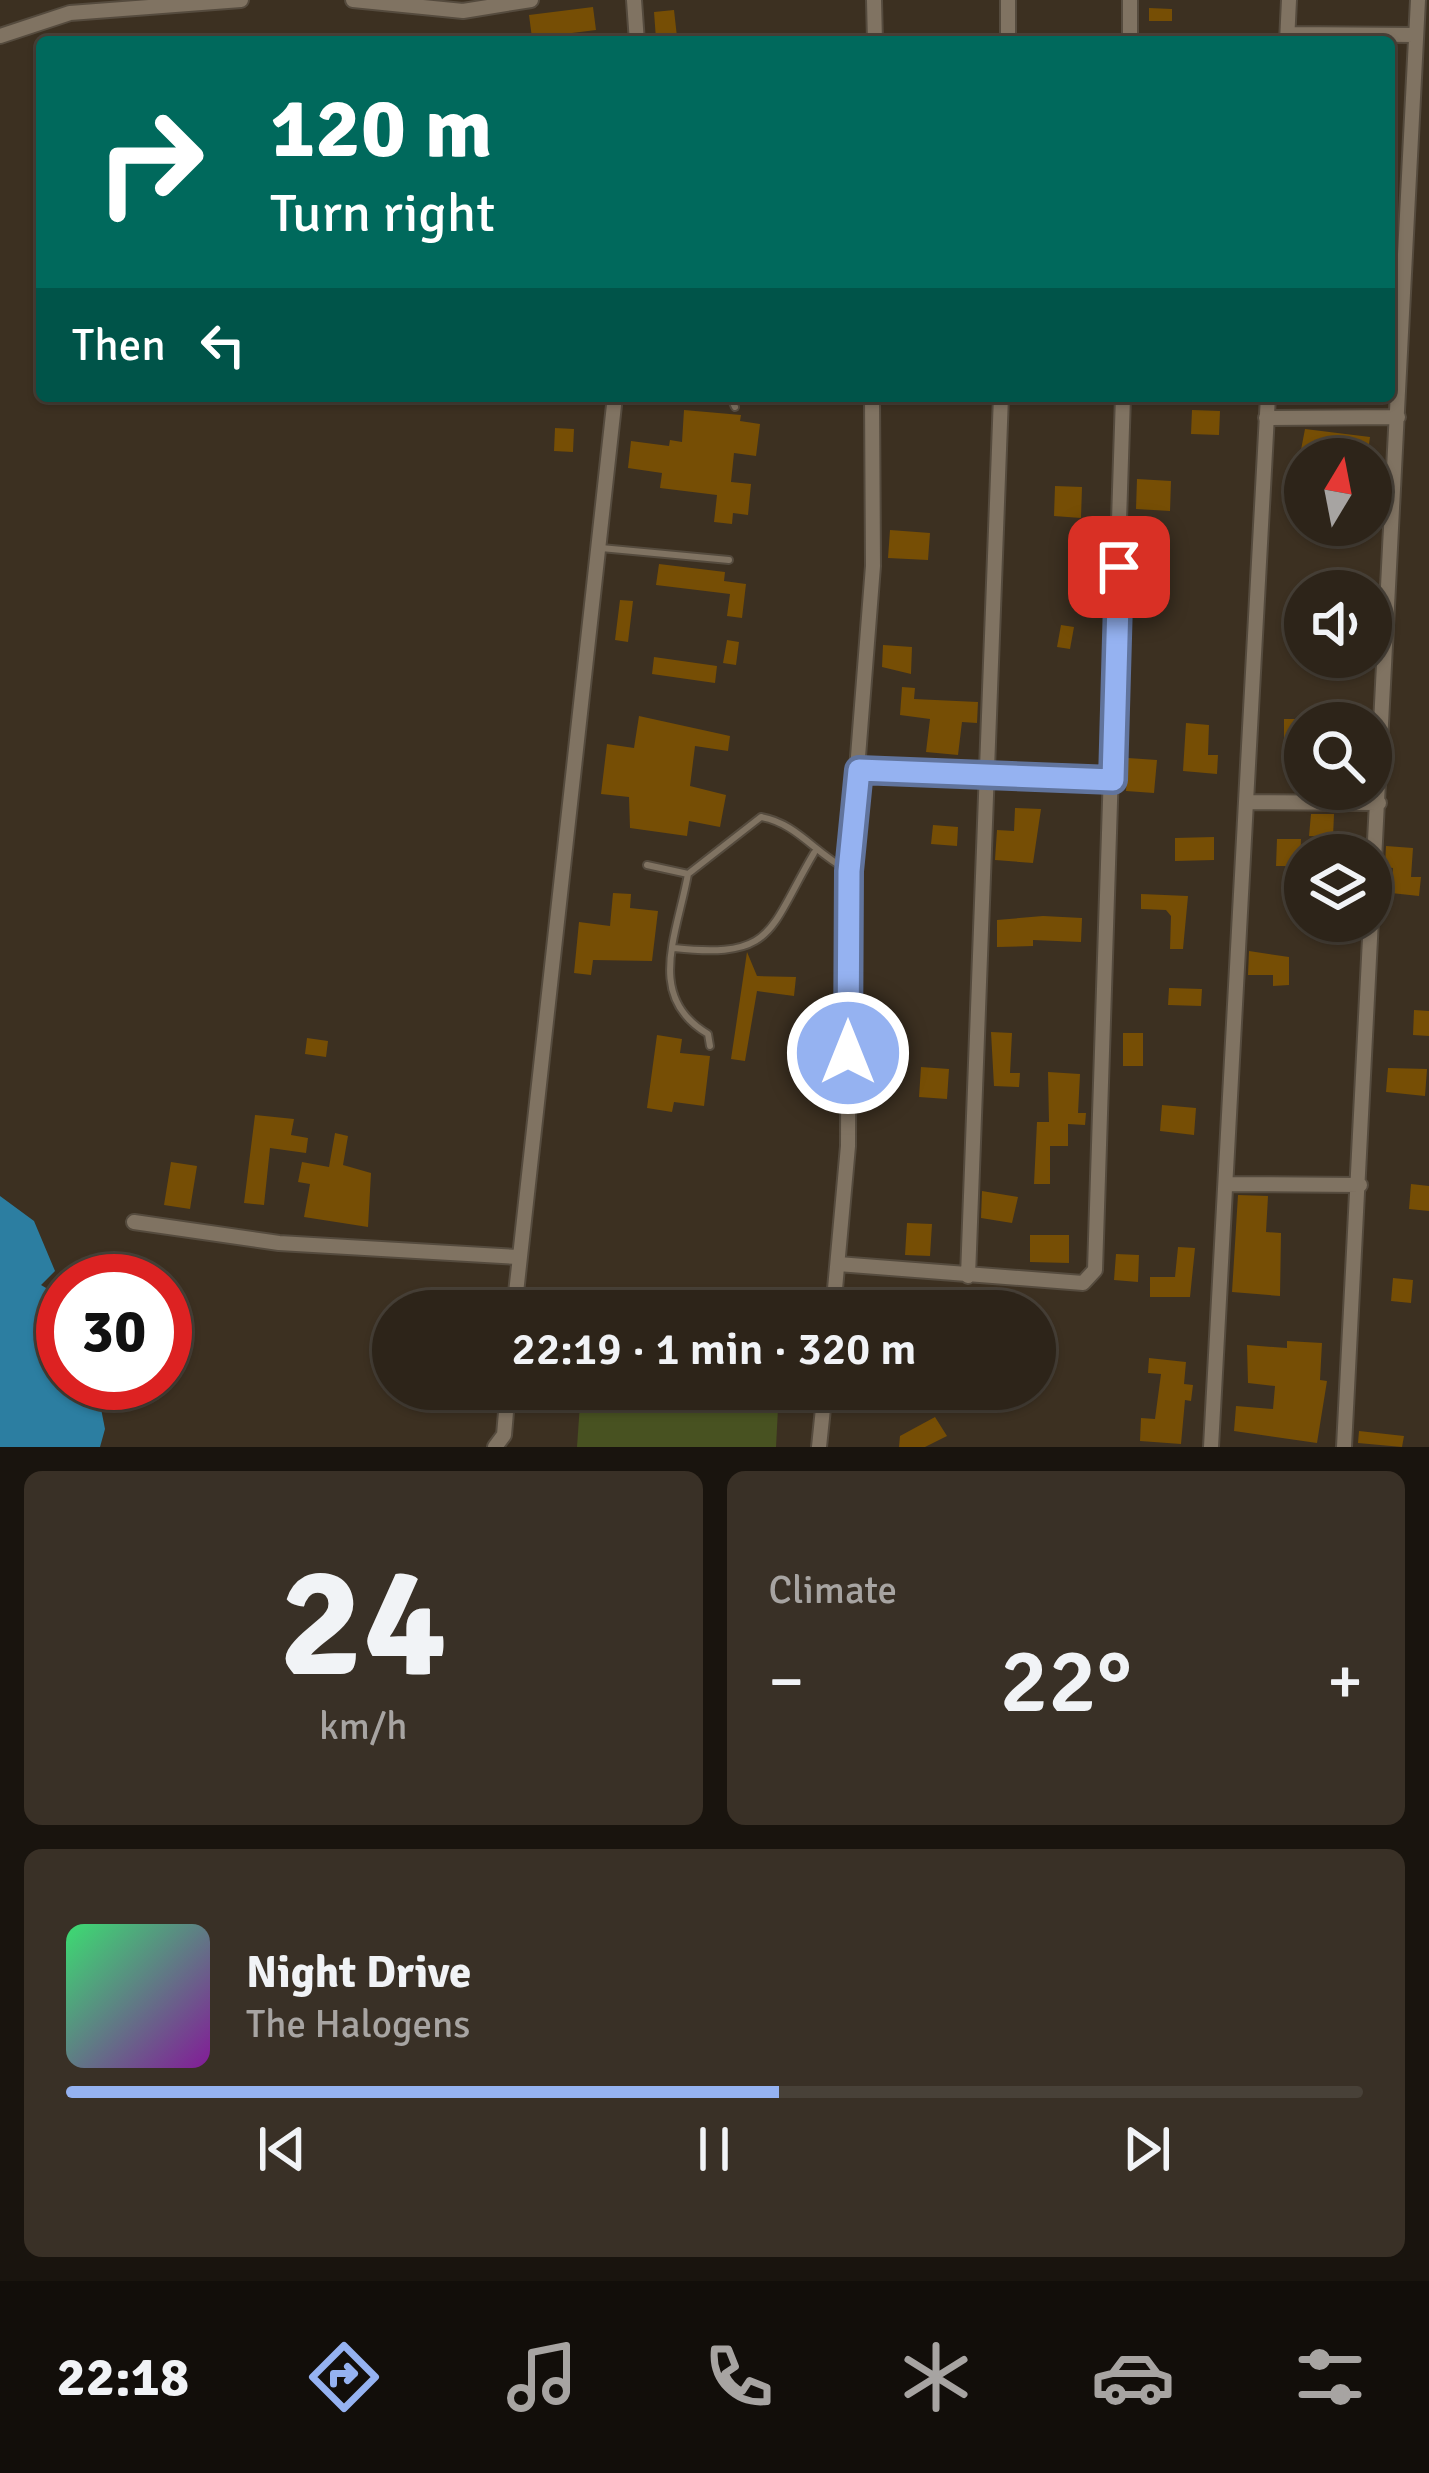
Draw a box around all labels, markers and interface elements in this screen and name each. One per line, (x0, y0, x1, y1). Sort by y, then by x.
text: 120 m (270, 77, 492, 181)
icon: right (72, 84, 228, 240)
text: Turn right (270, 180, 495, 247)
icon: left (190, 312, 256, 378)
text: Then (72, 318, 166, 373)
north arrow (1284, 438, 1392, 546)
map controls (1284, 438, 1392, 942)
pin (1068, 516, 1170, 618)
icon: arrive (1086, 534, 1152, 600)
button: sound (1284, 570, 1392, 678)
button: search (1284, 702, 1392, 810)
button: layers (1284, 834, 1392, 942)
position arrow (785, 990, 911, 1116)
speed limit sign: 30 (36, 1254, 192, 1410)
text: 22:19 · 1 min · 320 m (512, 1322, 916, 1377)
text: 24 (279, 1527, 447, 1720)
text: Climate (769, 1566, 897, 1614)
text: 22° (1000, 1626, 1132, 1737)
text: − (769, 1641, 804, 1722)
text: + (1327, 1641, 1363, 1722)
text: km/h (319, 1702, 407, 1750)
text: Night Drive (246, 1945, 471, 2000)
text: The Halogens (246, 2000, 470, 2048)
icon: previous (249, 2116, 315, 2182)
icon: pause (681, 2116, 747, 2182)
icon: next (1114, 2116, 1180, 2182)
icon: directions (302, 2335, 386, 2419)
icon: music (500, 2335, 584, 2419)
icon: phone (697, 2335, 781, 2419)
icon: climate (894, 2335, 978, 2419)
icon: car (1091, 2335, 1175, 2419)
icon: filters (1288, 2335, 1372, 2419)
text: 22:18 (57, 2344, 189, 2411)

